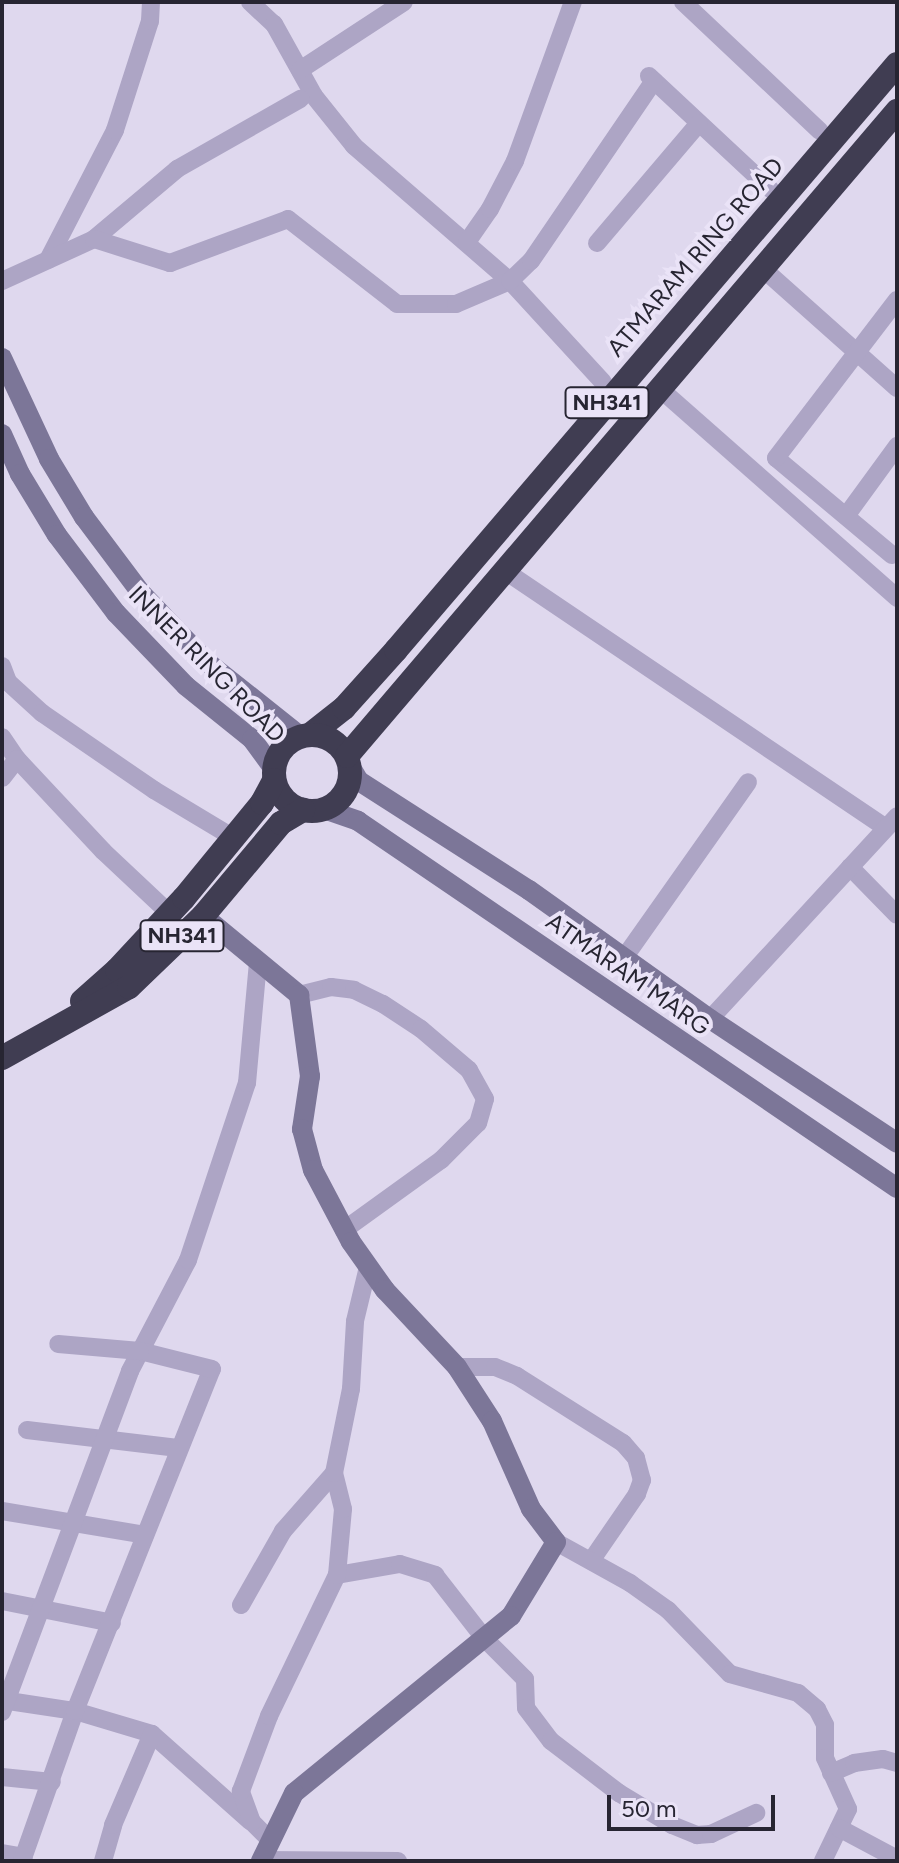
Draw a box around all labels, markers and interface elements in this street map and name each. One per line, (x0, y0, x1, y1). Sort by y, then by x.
street label: ATMARAM RING ROAD (601, 152, 789, 362)
road number: NH341 (563, 385, 651, 421)
street label: INNER RING ROAD (123, 580, 291, 748)
street label: ATMARAM MARG (541, 907, 715, 1041)
road number: NH341 (138, 918, 226, 954)
scale bar (611, 1779, 779, 1829)
text: 50 m (621, 1794, 677, 1823)

